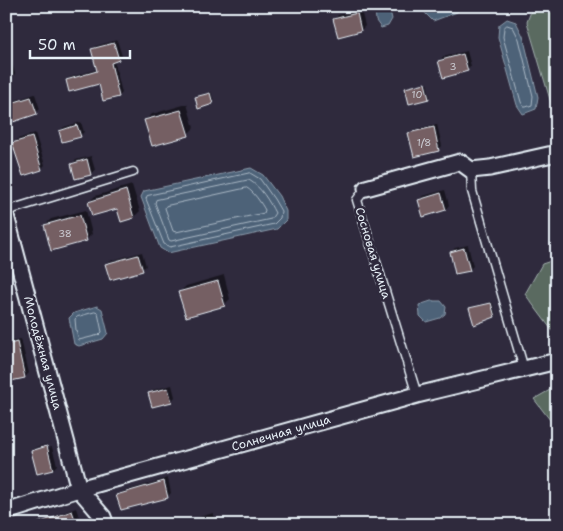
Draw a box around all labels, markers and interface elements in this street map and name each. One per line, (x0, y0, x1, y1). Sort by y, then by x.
scale bar (30, 28, 130, 60)
text: 50 m (38, 35, 76, 55)
house number: 3 (450, 60, 457, 73)
house number: 10 (412, 88, 422, 101)
house number: 1/8 (417, 136, 431, 149)
street label: Сосновая улица (351, 205, 395, 301)
house number: 38 (58, 227, 72, 240)
street label: Молодёжная улица (20, 295, 66, 412)
street label: Солнечная улица (230, 411, 333, 455)

